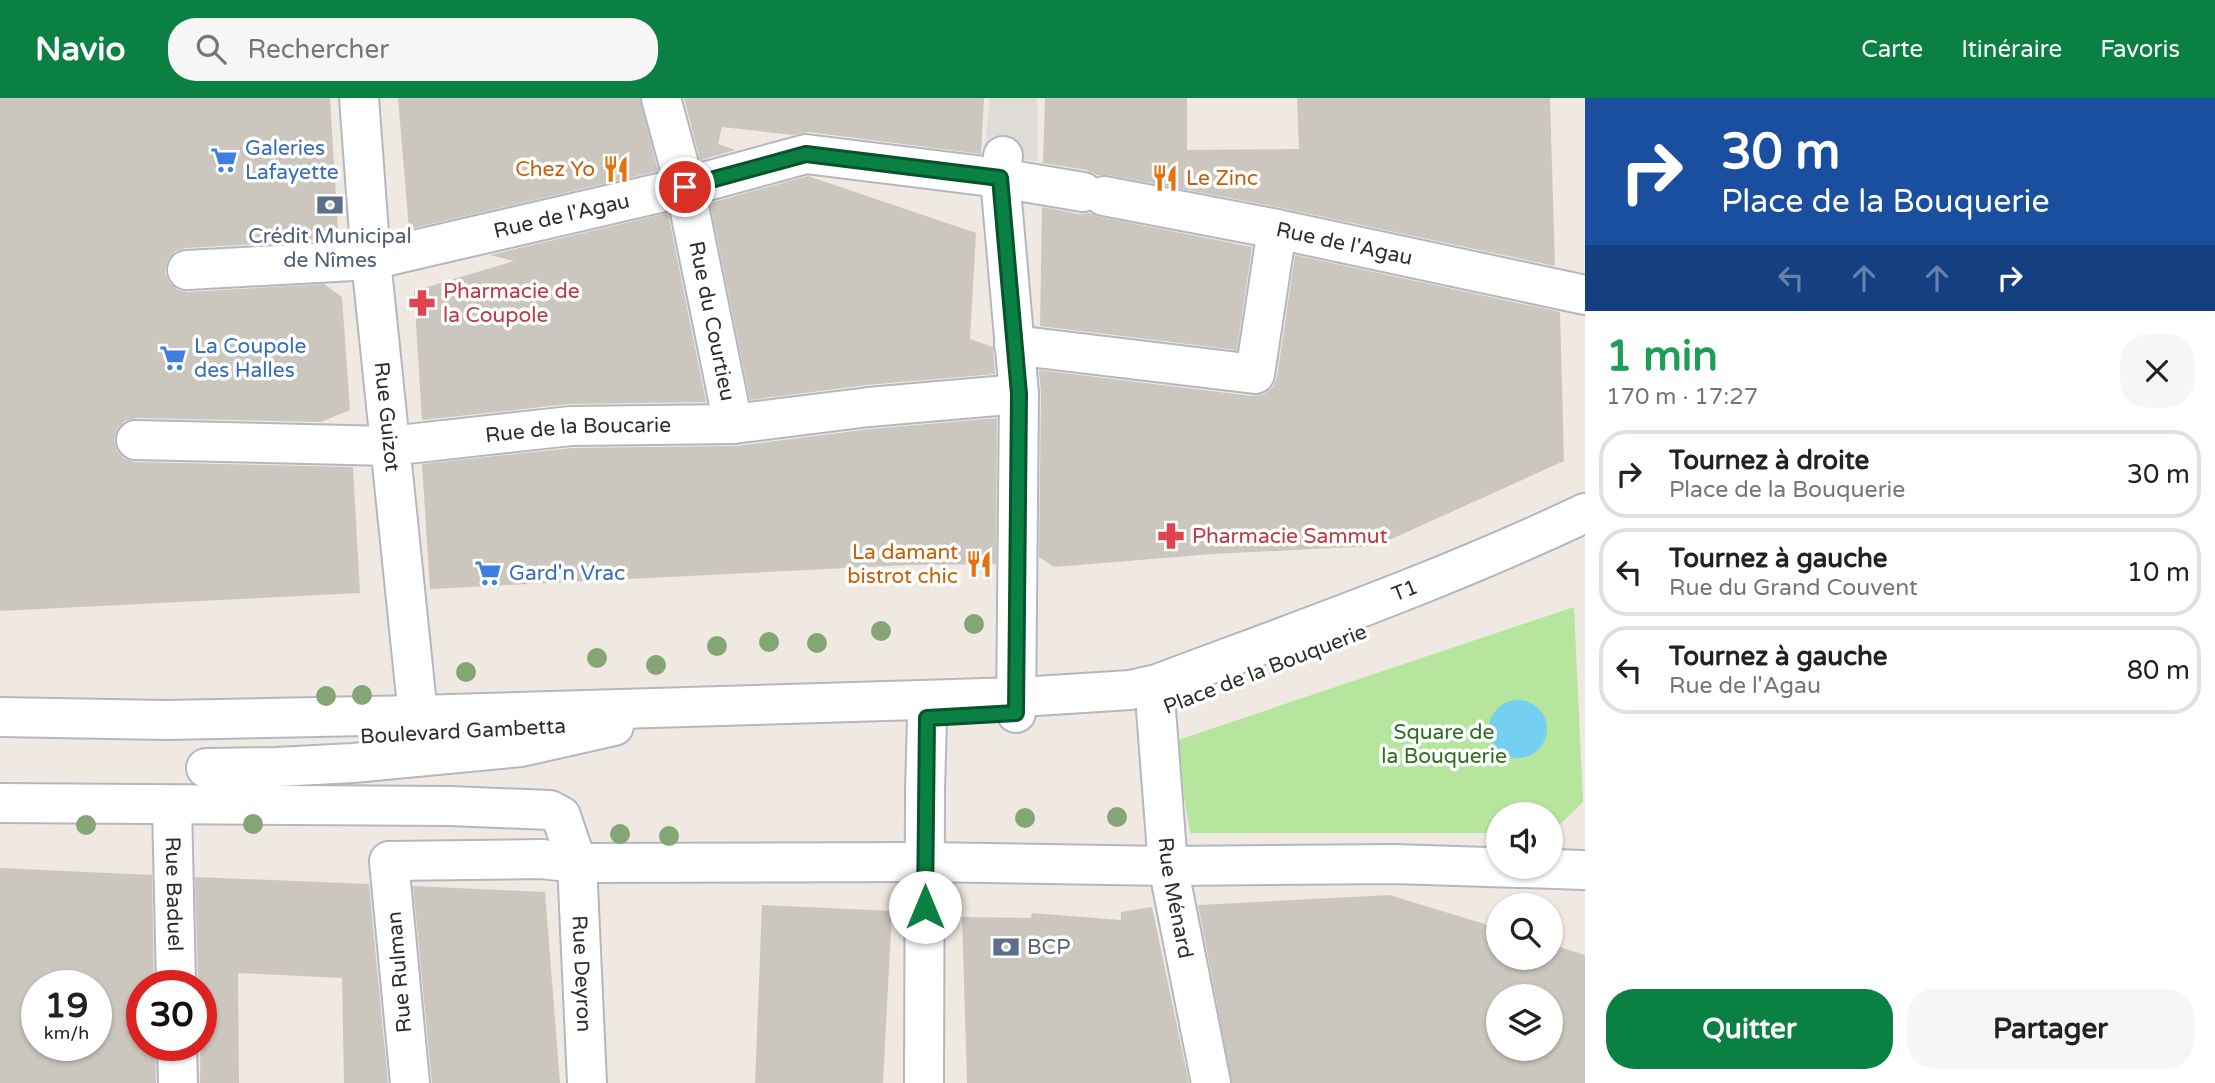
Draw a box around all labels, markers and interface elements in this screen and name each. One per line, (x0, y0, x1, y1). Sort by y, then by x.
search box (168, 18, 658, 81)
text: Navio (35, 30, 126, 69)
icon: search (192, 30, 230, 68)
text: Rechercher (248, 34, 389, 65)
text: Carte (1861, 35, 1923, 64)
text: Itinéraire (1961, 35, 2062, 64)
text: Favoris (2100, 35, 2180, 64)
text: 30 m (1721, 123, 1840, 182)
icon: right (1606, 126, 1697, 217)
place label: Galeries Lafayette (245, 136, 339, 185)
supermarket icon: Galeries Lafayette (209, 145, 239, 175)
restaurant icon: Chez Yo (601, 154, 631, 184)
place label: Chez Yo (515, 157, 595, 182)
pin (655, 157, 715, 217)
restaurant icon: Le Zinc (1150, 163, 1180, 193)
place label: Le Zinc (1186, 166, 1258, 191)
icon: arrive (666, 168, 704, 206)
text: Place de la Bouquerie (1721, 183, 2050, 221)
street label: Rue de l'Agau (491, 188, 632, 244)
bank icon: Crédit Municipal de Nîmes (315, 190, 345, 220)
street label: Rue de l'Agau (1274, 217, 1415, 271)
place label: Crédit Municipal de Nîmes (248, 224, 412, 273)
street label: Rue du Courtieu (683, 239, 740, 403)
icon: left (1772, 259, 1810, 297)
icon: ahead (1845, 259, 1883, 297)
icon: ahead (1918, 259, 1956, 297)
icon: right (1991, 259, 2029, 297)
place label: Pharmacie de la Coupole (443, 279, 580, 328)
pharmacy icon: Pharmacie de la Coupole (407, 288, 437, 318)
text: 1 min (1606, 331, 1718, 382)
place label: La Coupole des Halles (194, 334, 306, 383)
button: close (2120, 334, 2194, 408)
supermarket icon: La Coupole des Halles (158, 343, 188, 373)
street label: Rue Guizot (369, 361, 405, 473)
text: 170 m · 17:27 (1606, 383, 1758, 411)
street label: Rue de la Boucarie (484, 413, 671, 448)
text: Tournez à droite (1669, 445, 1869, 476)
icon: right (1610, 455, 1648, 493)
text: 30 m (2127, 459, 2190, 490)
text: Place de la Bouquerie (1669, 476, 1905, 504)
pharmacy icon: Pharmacie Sammut (1156, 521, 1186, 551)
place label: Pharmacie Sammut (1192, 524, 1388, 549)
place label: La damant bistrot chic (847, 540, 958, 589)
text: Tournez à gauche (1669, 543, 1888, 574)
restaurant icon: La damant bistrot chic (964, 549, 994, 579)
icon: left (1610, 553, 1648, 591)
text: 10 m (2127, 557, 2190, 588)
supermarket icon: Gard'n Vrac (473, 558, 503, 588)
place label: Gard'n Vrac (509, 561, 625, 586)
text: Rue du Grand Couvent (1669, 574, 1918, 602)
street label: T1 (1388, 575, 1422, 607)
street label: Place de la Bouquerie (1160, 619, 1370, 720)
text: Tournez à gauche (1669, 641, 1888, 672)
icon: left (1610, 651, 1648, 689)
text: 80 m (2127, 655, 2190, 686)
text: Rue de l'Agau (1669, 672, 1821, 700)
street label: Boulevard Gambetta (359, 714, 567, 749)
park label: Square de la Bouquerie (1381, 720, 1507, 769)
map controls (1486, 802, 1563, 1061)
button: sound (1486, 802, 1563, 879)
street label: Rue Baduel (160, 836, 187, 952)
street label: Rue Ménard (1153, 836, 1198, 961)
position arrow (888, 870, 962, 944)
button: search (1486, 893, 1563, 970)
street label: Rue Rulman (382, 910, 417, 1034)
street label: Rue Deyron (566, 915, 597, 1033)
bank icon: BCP (991, 932, 1021, 962)
place label: BCP (1027, 935, 1070, 960)
speed limit sign: 30 (126, 970, 217, 1061)
button: layers (1486, 984, 1563, 1061)
text: 19 (45, 985, 88, 1027)
button: Quitter (1606, 989, 1893, 1069)
button: Partager (1907, 989, 2194, 1069)
text: km/h (44, 1022, 89, 1044)

